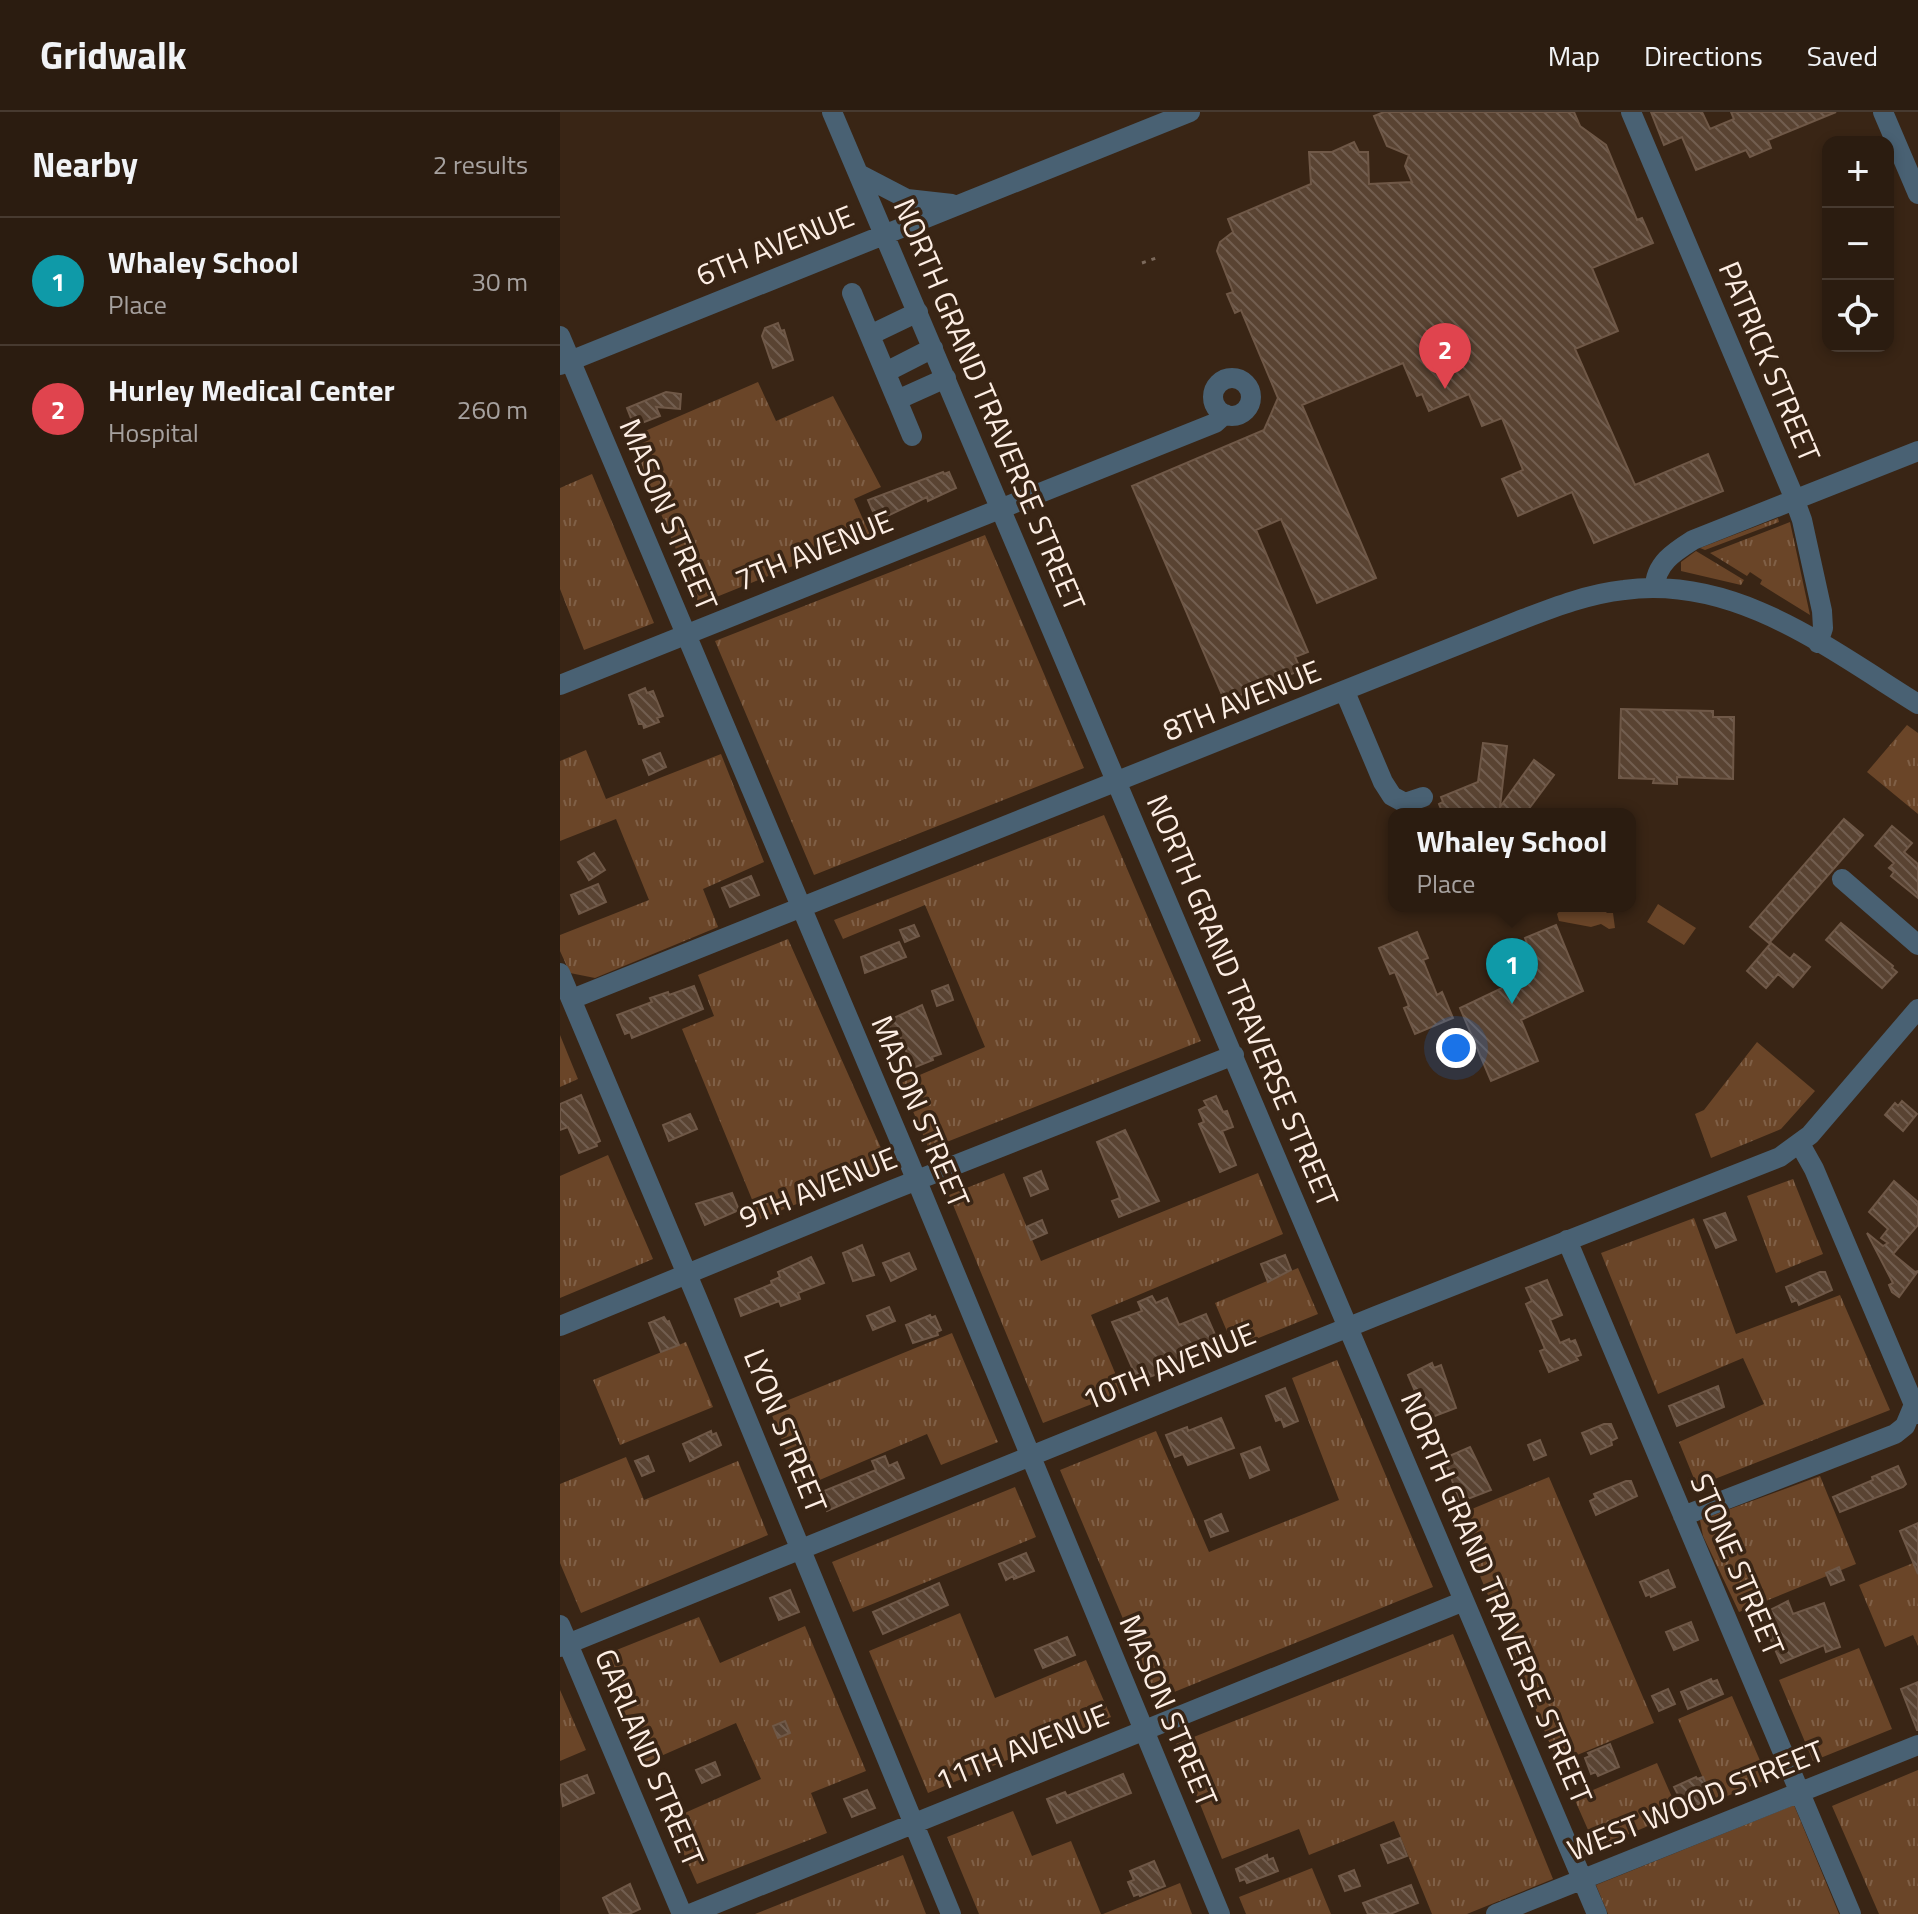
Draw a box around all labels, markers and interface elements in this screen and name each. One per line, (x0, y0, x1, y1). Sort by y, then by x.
text: Gridwalk (40, 26, 187, 84)
text: Map (1548, 34, 1600, 77)
text: Directions (1644, 34, 1763, 77)
text: Saved (1807, 34, 1878, 77)
map controls (1822, 136, 1894, 352)
button: + (1822, 136, 1894, 208)
text: Nearby (32, 138, 138, 190)
text: 2 results (433, 145, 528, 184)
street label: NORTH GRAND TRAVERSE STREET (882, 191, 1098, 618)
street label: 6TH AVENUE (689, 193, 861, 298)
button: − (1822, 208, 1894, 280)
text: Whaley School (108, 239, 299, 285)
street label: PATRICK STREET (1707, 254, 1833, 469)
text: 1 (51, 262, 65, 301)
text: 30 m (471, 262, 528, 301)
button: locate (1822, 280, 1894, 352)
text: Place (108, 285, 167, 324)
pin: 2 (1419, 323, 1471, 389)
text: Hurley Medical Center (108, 367, 395, 413)
text: 2 (51, 390, 65, 429)
text: 260 m (457, 390, 528, 429)
street label: MASON STREET (608, 411, 730, 618)
text: Hospital (108, 413, 199, 452)
street label: 7TH AVENUE (728, 498, 900, 603)
street label: 8TH AVENUE (1156, 648, 1328, 753)
street label: NORTH GRAND TRAVERSE STREET (1135, 787, 1351, 1214)
popup (1388, 808, 1636, 912)
text: Whaley School (1417, 818, 1607, 864)
text: Place (1417, 864, 1475, 903)
pin: 1 (1486, 938, 1538, 1004)
street label: MASON STREET (860, 1008, 982, 1215)
your location (1436, 1028, 1476, 1068)
street label: 9TH AVENUE (732, 1135, 904, 1240)
street label: 10TH AVENUE (1075, 1310, 1262, 1422)
street label: LYON STREET (732, 1342, 840, 1520)
street label: NORTH GRAND TRAVERSE STREET (1389, 1384, 1605, 1811)
street label: STONE STREET (1679, 1466, 1797, 1663)
street label: MASON STREET (1108, 1607, 1230, 1814)
street label: GARLAND STREET (583, 1641, 717, 1874)
street label: 11TH AVENUE (928, 1691, 1115, 1803)
street label: WEST WOOD STREET (1560, 1727, 1831, 1873)

